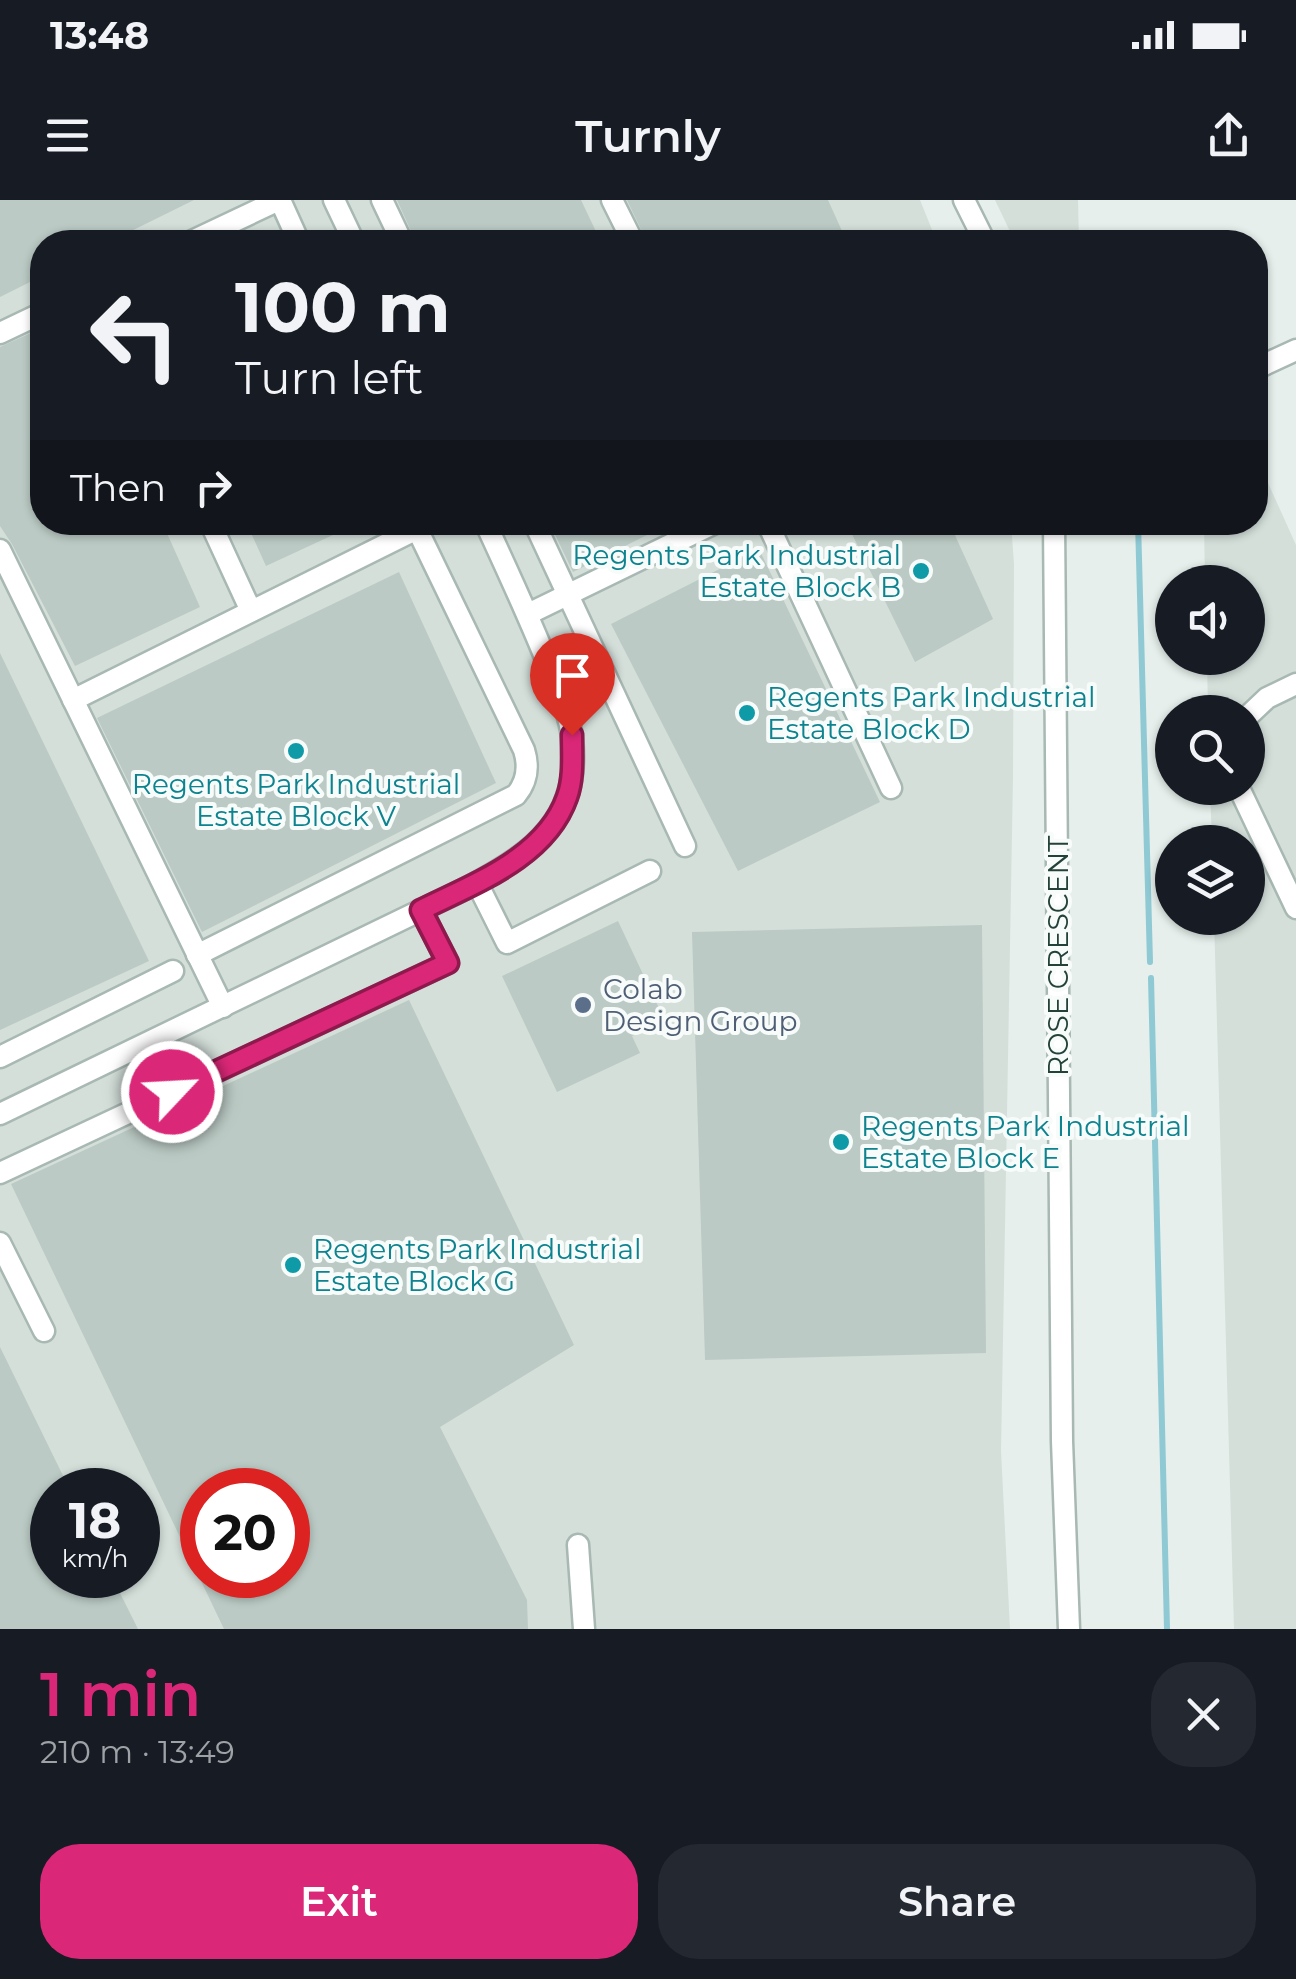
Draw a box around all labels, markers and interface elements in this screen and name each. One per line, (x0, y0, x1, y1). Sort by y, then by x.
text: 13:48 (50, 12, 149, 59)
icon: menu (40, 108, 95, 163)
text: Turnly (575, 108, 721, 163)
icon: share (1201, 108, 1256, 163)
text: 100 m (235, 264, 451, 350)
icon: left (70, 270, 200, 400)
text: Turn left (235, 350, 423, 405)
icon: right (186, 460, 241, 515)
text: Then (70, 464, 166, 511)
place label: Regents Park Industrial Estate Block B (572, 538, 901, 604)
marker: Regents Park Industrial Estate Block B (910, 560, 932, 582)
map controls (1155, 565, 1265, 935)
button: sound (1155, 565, 1265, 675)
pin (530, 633, 615, 736)
icon: arrive (545, 648, 600, 703)
place label: Regents Park Industrial Estate Block D (767, 680, 1096, 746)
button: search (1155, 695, 1265, 805)
marker: Regents Park Industrial Estate Block D (736, 702, 758, 724)
marker: Regents Park Industrial Estate Block V (285, 740, 307, 762)
place label: Regents Park Industrial Estate Block V (132, 767, 460, 833)
button: layers (1155, 825, 1265, 935)
street label: ROSE CRESCENT (1041, 836, 1075, 1076)
place label: Colab Design Group (603, 972, 798, 1038)
marker: Colab Design Group (572, 994, 594, 1016)
position arrow (120, 1040, 224, 1144)
place label: Regents Park Industrial Estate Block E (861, 1109, 1190, 1175)
marker: Regents Park Industrial Estate Block E (830, 1131, 852, 1153)
place label: Regents Park Industrial Estate Block G (313, 1232, 642, 1298)
marker: Regents Park Industrial Estate Block G (282, 1254, 304, 1276)
speed limit sign: 20 (180, 1468, 310, 1598)
text: 18 (69, 1490, 121, 1551)
text: km/h (62, 1543, 128, 1573)
text: 1 min (40, 1658, 201, 1731)
button: close (1151, 1662, 1256, 1767)
text: 210 m · 13:49 (40, 1732, 235, 1771)
button: Exit (40, 1844, 638, 1959)
button: Share (658, 1844, 1256, 1959)

